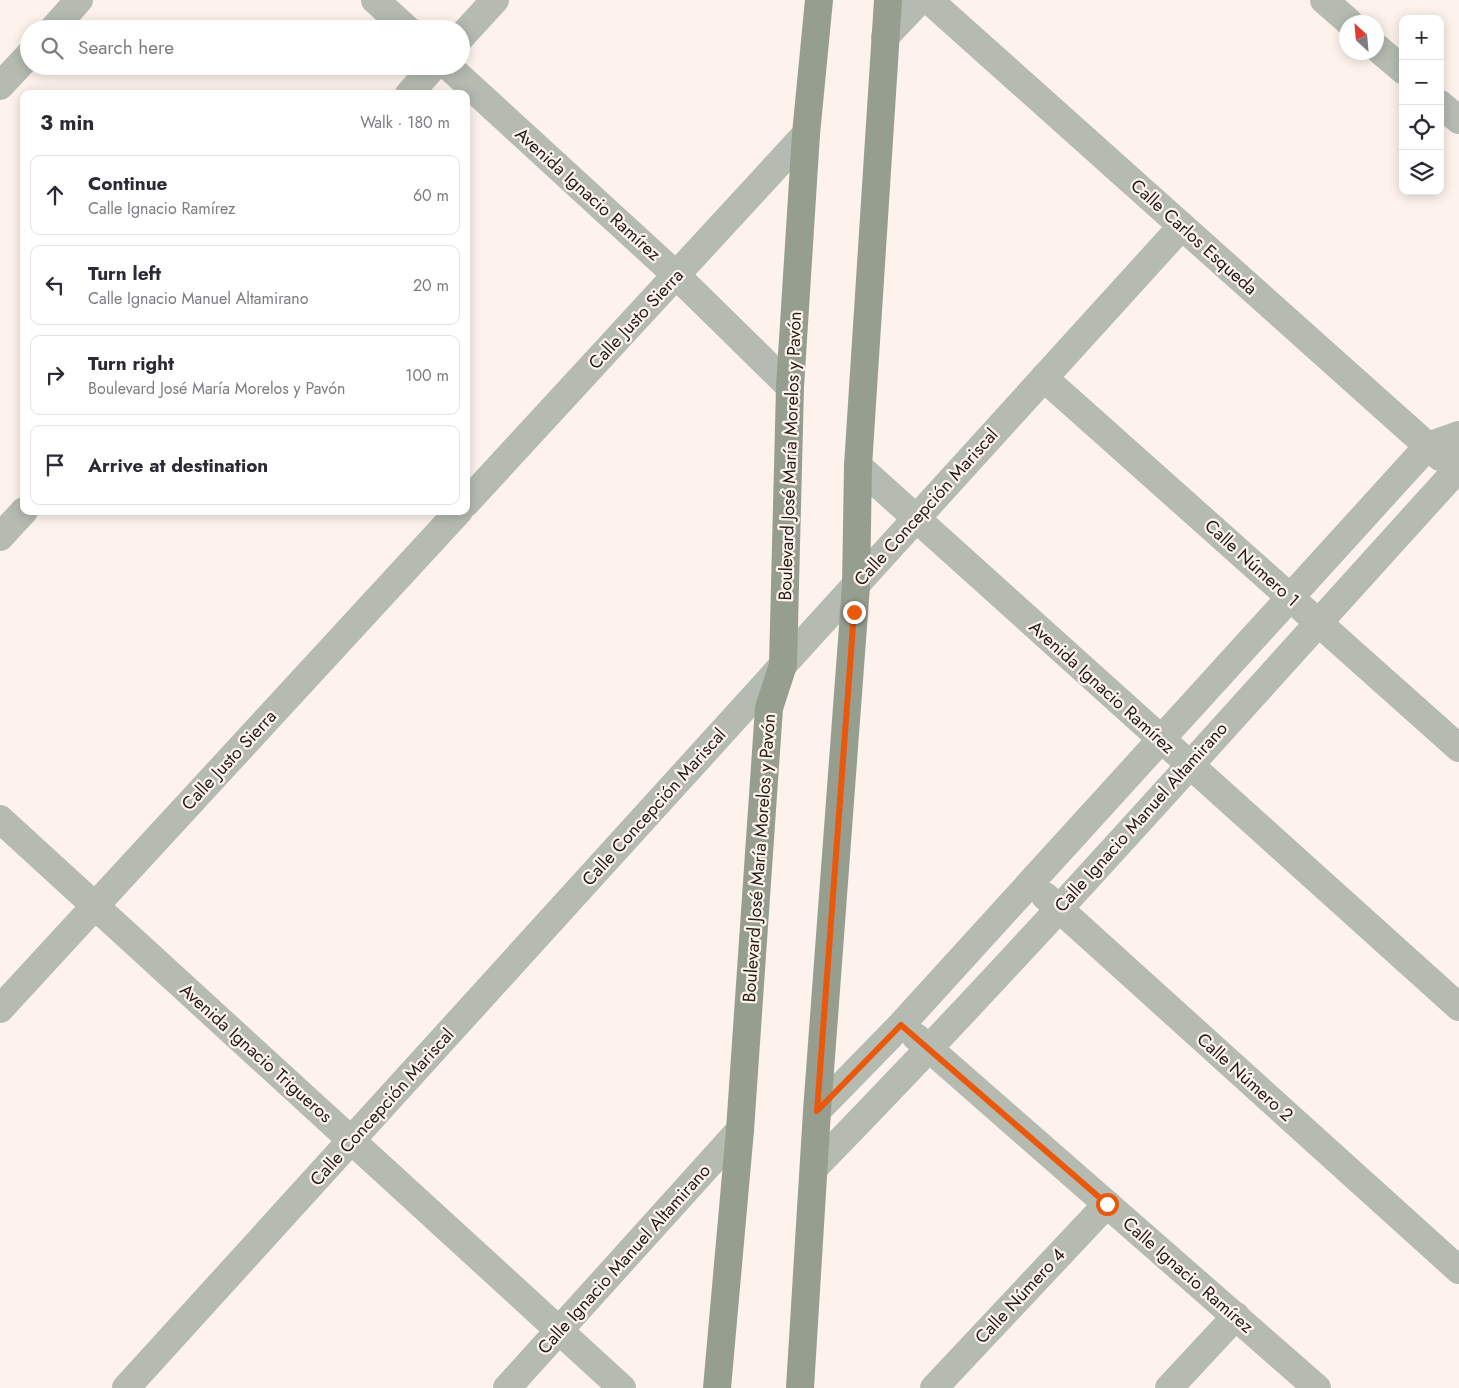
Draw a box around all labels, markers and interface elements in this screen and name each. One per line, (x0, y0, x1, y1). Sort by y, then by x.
north arrow (1339, 15, 1384, 60)
map controls (1399, 15, 1444, 195)
button: + (1399, 15, 1444, 60)
search box (20, 20, 470, 75)
icon: search (38, 34, 66, 62)
text: Search here (78, 34, 174, 61)
button: − (1399, 60, 1444, 105)
button: locate (1399, 105, 1444, 150)
text: 3 min (40, 108, 94, 138)
text: Walk · 180 m (360, 111, 450, 134)
street label: Avenida Ignacio Ramírez (509, 121, 667, 267)
button: layers (1399, 150, 1444, 195)
text: Continue (88, 170, 167, 197)
street label: Calle Carlos Esqueda (1125, 173, 1263, 301)
icon: ahead (41, 181, 69, 209)
text: 60 m (413, 184, 449, 207)
text: Calle Ignacio Ramírez (88, 197, 235, 220)
text: Turn left (88, 260, 161, 287)
street label: Calle Justo Sierra (582, 263, 690, 375)
icon: left (41, 271, 69, 299)
text: 20 m (413, 274, 449, 297)
text: Calle Ignacio Manuel Altamirano (88, 287, 308, 310)
street label: Boulevard José María Morelos y Pavón (772, 311, 808, 601)
text: Turn right (88, 350, 174, 377)
icon: right (41, 361, 69, 389)
text: 100 m (405, 364, 449, 387)
text: Boulevard José María Morelos y Pavón (88, 377, 345, 400)
street label: Calle Concepción Mariscal (848, 422, 1004, 592)
icon: arrive (41, 451, 69, 479)
text: Arrive at destination (88, 452, 268, 479)
street label: Calle Número 1 (1199, 513, 1305, 613)
route end (843, 601, 866, 624)
street label: Avenida Ignacio Ramírez (1023, 614, 1181, 760)
street label: Calle Justo Sierra (175, 704, 283, 816)
street label: Boulevard José María Morelos y Pavón (736, 713, 782, 1003)
street label: Calle Ignacio Manuel Altamirano (1048, 716, 1234, 918)
street label: Calle Concepción Mariscal (576, 722, 732, 892)
street label: Avenida Ignacio Trigueros (174, 977, 338, 1129)
street label: Calle Concepción Mariscal (304, 1022, 460, 1192)
street label: Calle Número 2 (1191, 1027, 1299, 1127)
street label: Calle Ignacio Manuel Altamirano (531, 1158, 717, 1360)
route start (1096, 1193, 1119, 1216)
street label: Calle Ignacio Ramírez (1117, 1211, 1260, 1340)
street label: Calle Número 4 (969, 1242, 1071, 1350)

